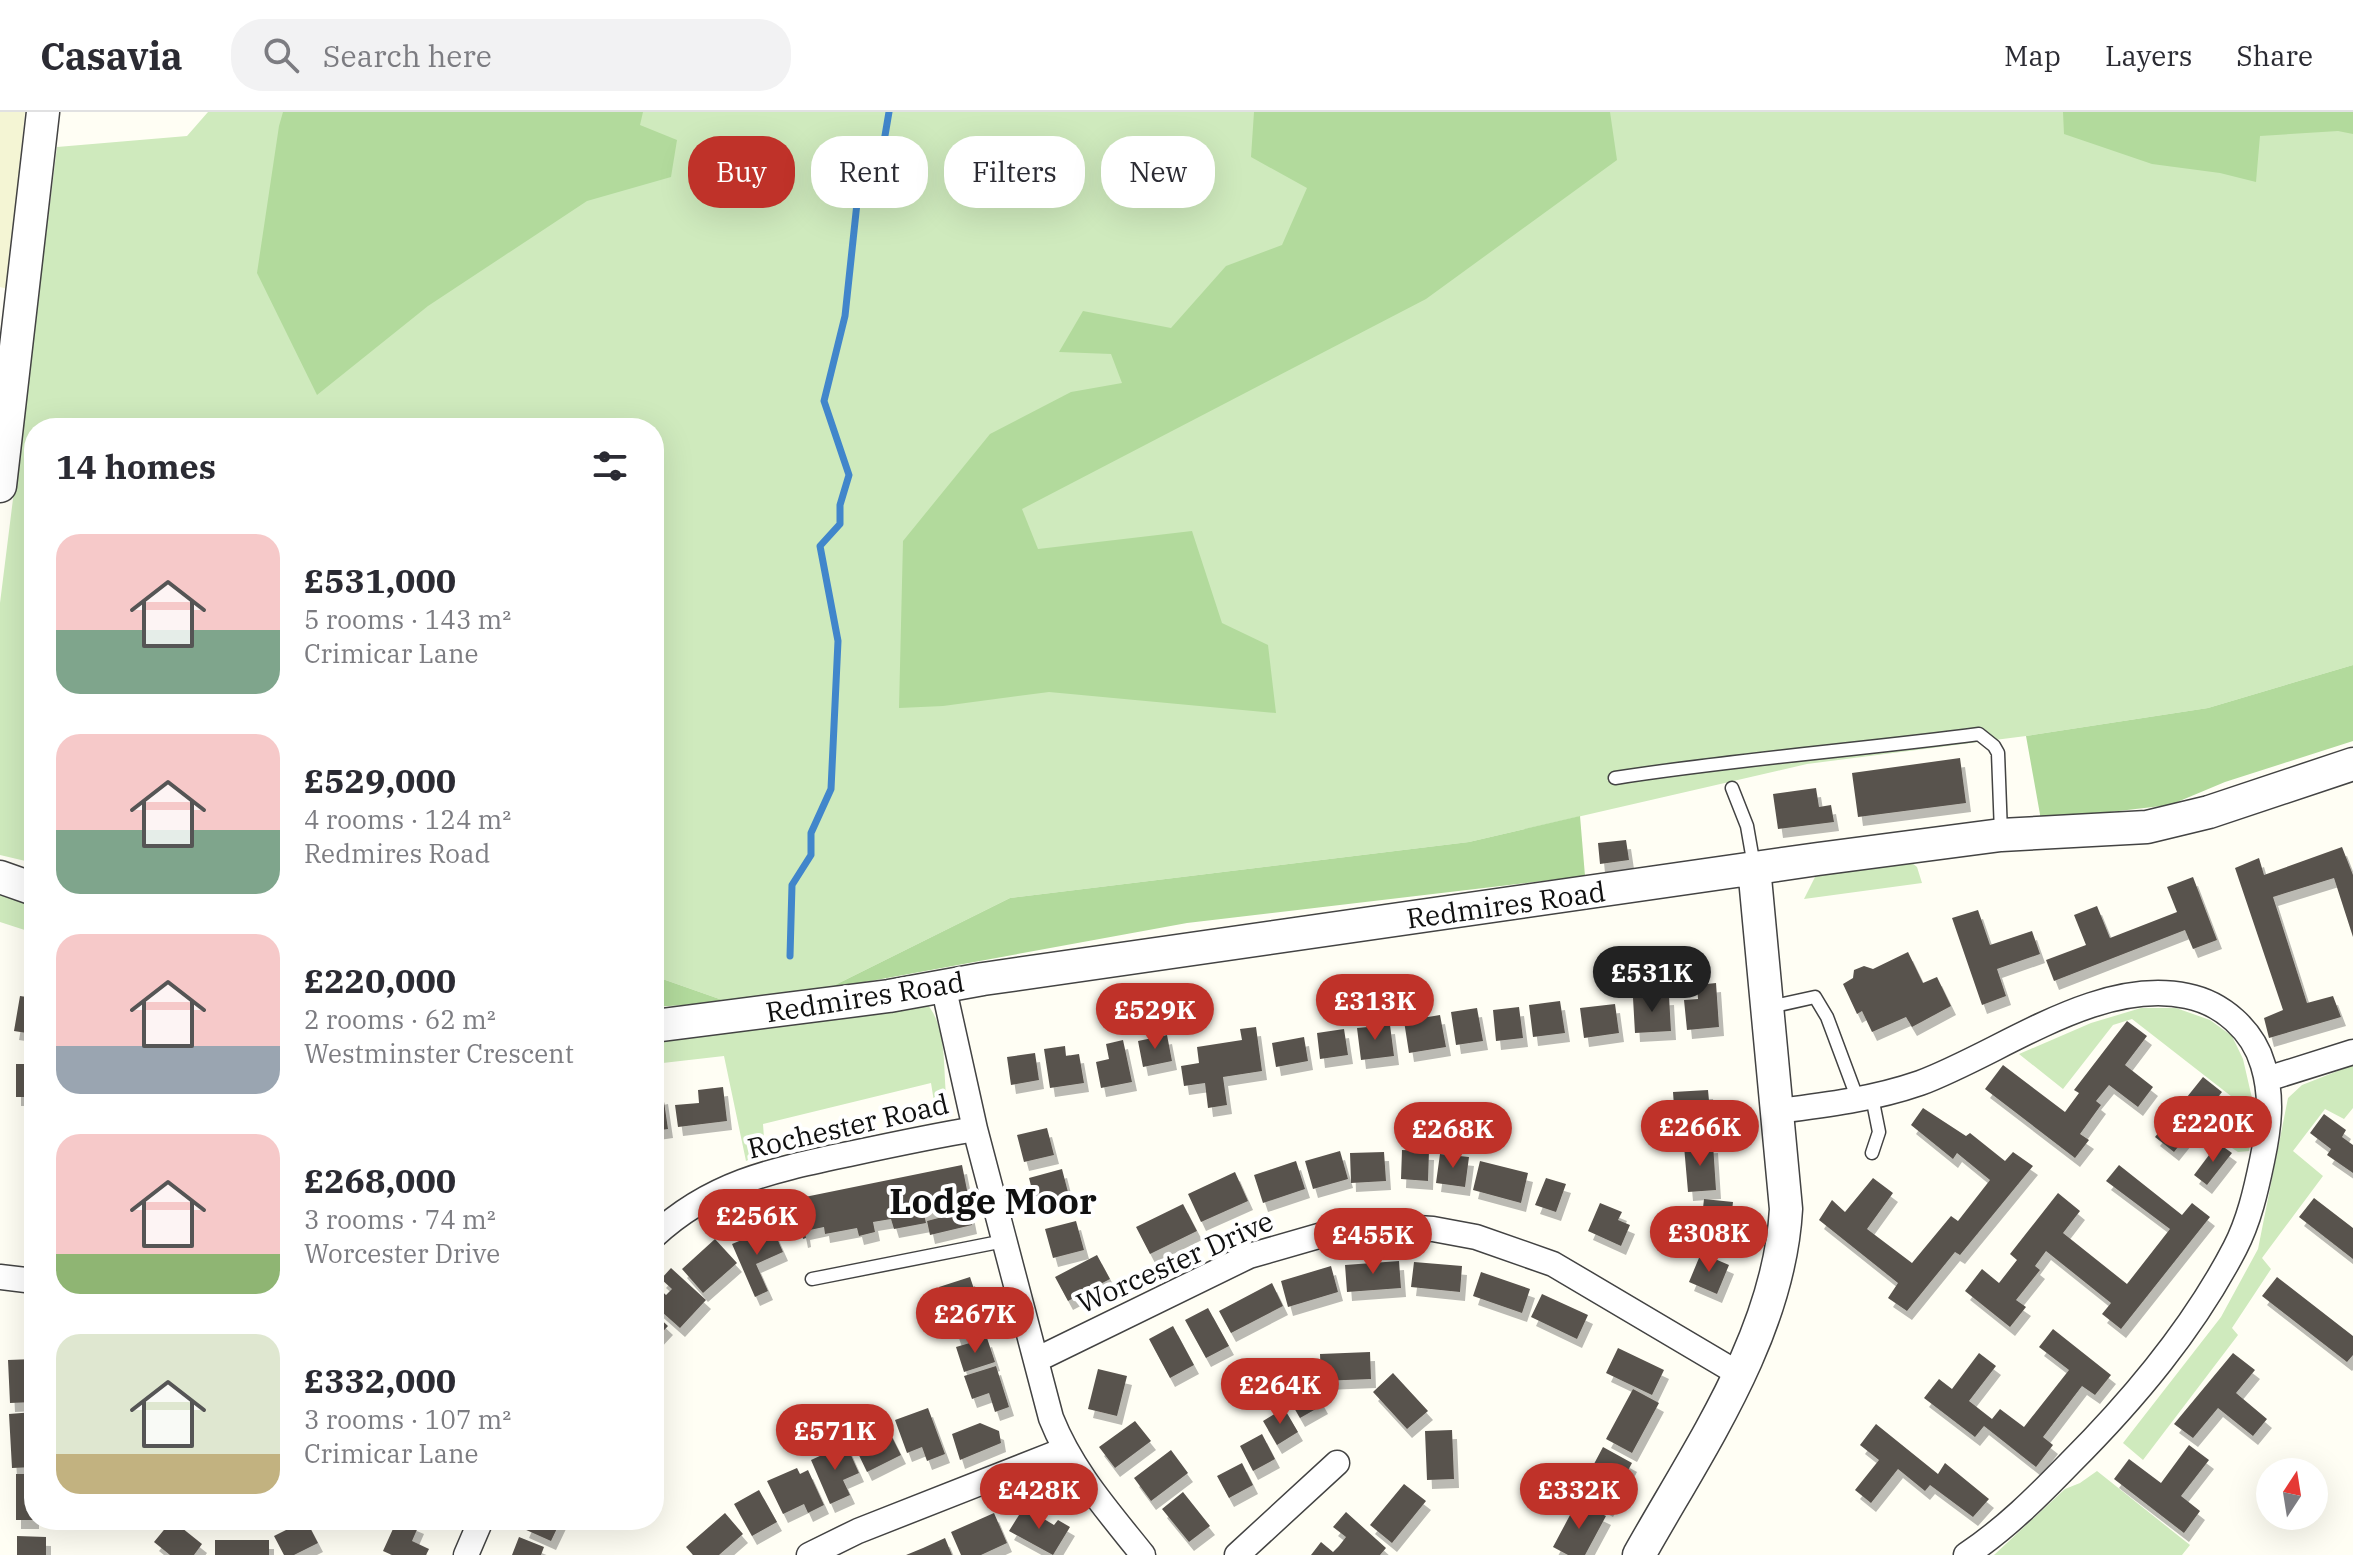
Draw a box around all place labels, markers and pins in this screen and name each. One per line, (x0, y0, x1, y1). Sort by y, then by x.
pin: £531K (1596, 946, 1708, 1014)
pin: £313K (1319, 974, 1431, 1042)
pin: £529K (1099, 983, 1211, 1051)
pin: £220K (2157, 1096, 2269, 1164)
pin: £266K (1644, 1100, 1756, 1168)
pin: £268K (1397, 1102, 1509, 1170)
pin: £256K (701, 1189, 813, 1257)
pin: £308K (1653, 1206, 1765, 1274)
pin: £455K (1317, 1208, 1429, 1276)
pin: £267K (919, 1287, 1031, 1355)
pin: £264K (1224, 1358, 1336, 1426)
pin: £571K (779, 1404, 891, 1472)
pin: £428K (983, 1463, 1095, 1531)
pin: £332K (1523, 1463, 1635, 1531)

